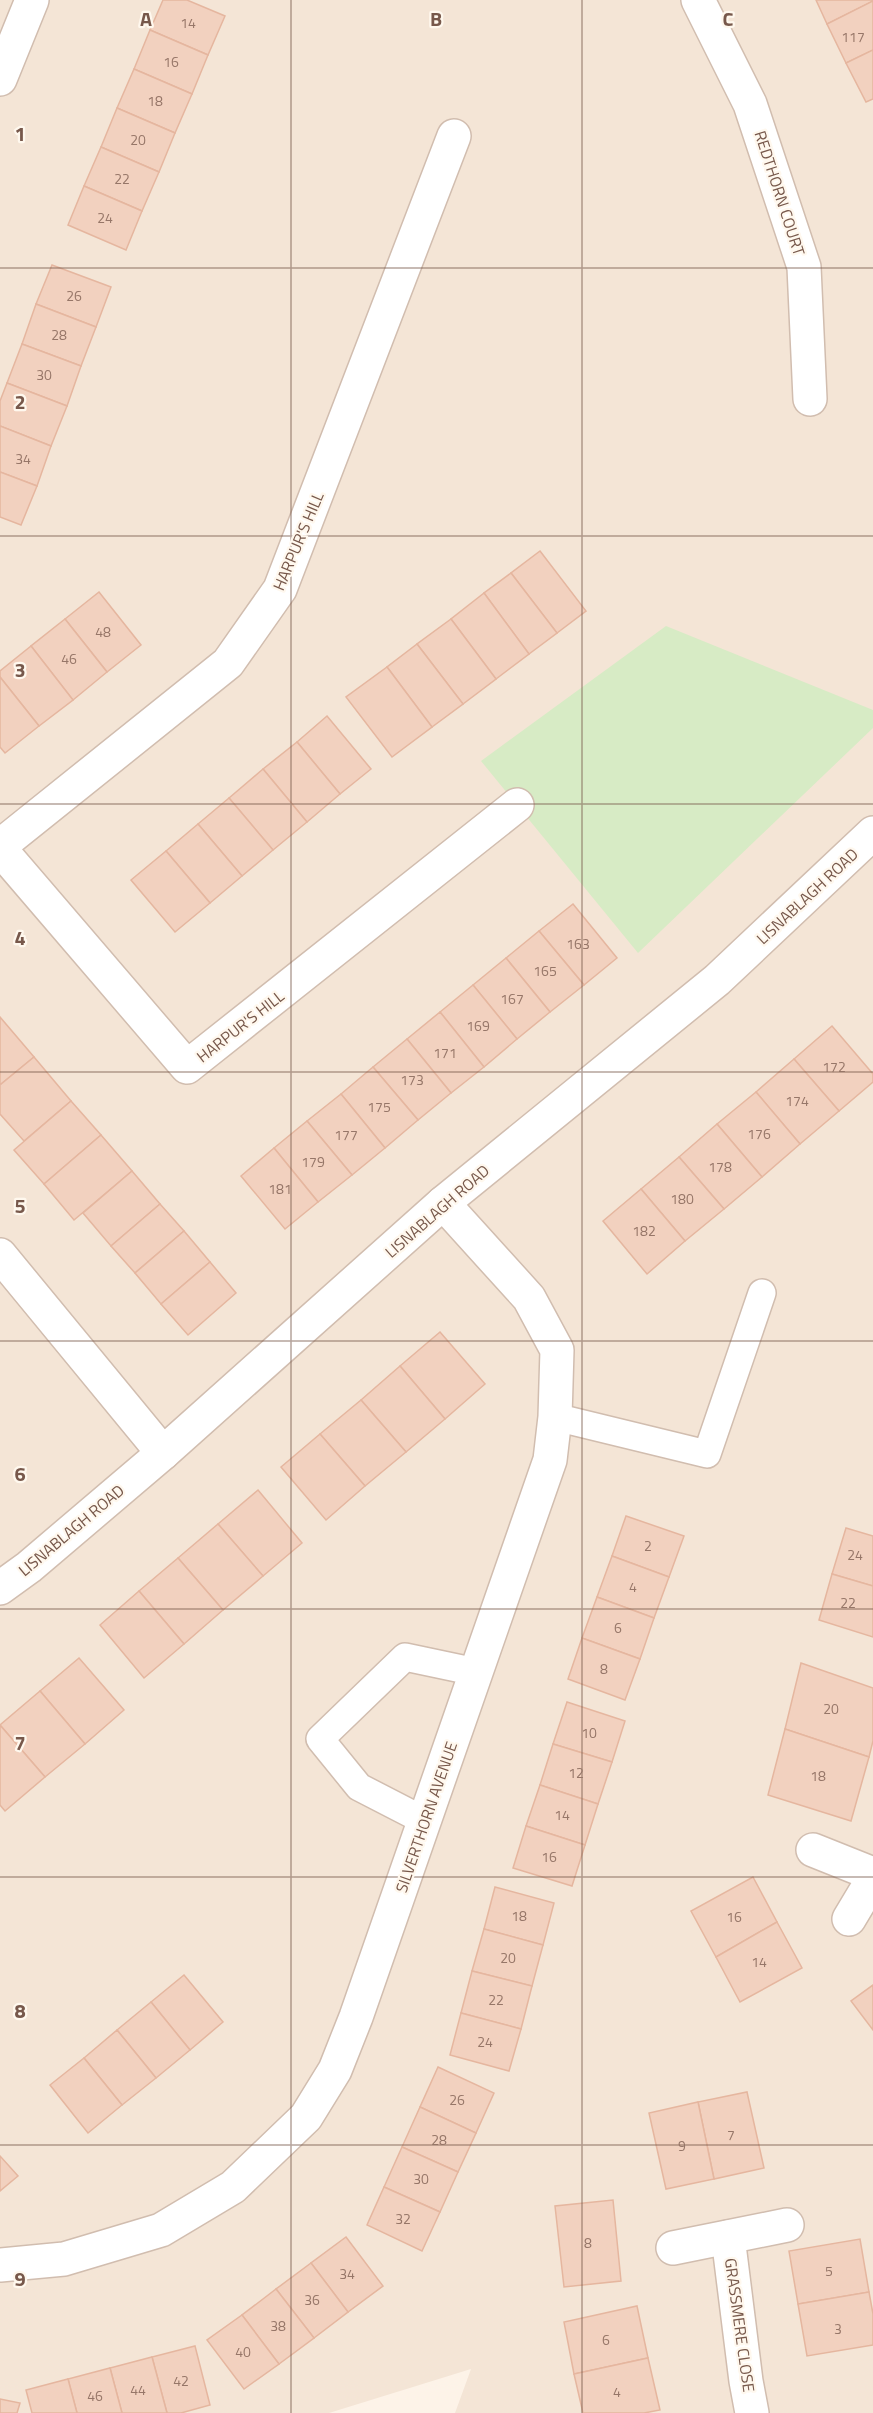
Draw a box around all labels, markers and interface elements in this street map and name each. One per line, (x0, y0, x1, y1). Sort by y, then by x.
text: A (140, 3, 152, 34)
text: B (430, 3, 442, 34)
text: C (723, 3, 734, 34)
house number: 14 (180, 12, 196, 33)
house number: 117 (841, 26, 865, 47)
house number: 16 (163, 51, 179, 72)
house number: 18 (147, 90, 163, 111)
text: 1 (14, 118, 26, 149)
street label: REDTHORN COURT (748, 127, 812, 259)
house number: 20 (130, 129, 146, 150)
house number: 22 (114, 168, 130, 189)
house number: 24 (97, 207, 113, 228)
house number: 26 (66, 285, 82, 306)
house number: 28 (51, 324, 67, 345)
house number: 30 (36, 364, 52, 385)
text: 2 (14, 386, 26, 417)
house number: 34 (15, 448, 31, 469)
street label: HARPUR'S HILL (266, 487, 330, 594)
house number: 48 (95, 621, 111, 642)
house number: 46 (61, 648, 77, 669)
text: 3 (14, 654, 26, 685)
street label: LISNABLAGH ROAD (751, 842, 863, 950)
text: 4 (14, 922, 26, 953)
house number: 163 (566, 933, 590, 954)
house number: 165 (533, 960, 557, 981)
street label: HARPUR'S HILL (191, 984, 289, 1068)
house number: 167 (500, 988, 524, 1009)
house number: 169 (466, 1015, 490, 1036)
house number: 171 (433, 1042, 457, 1063)
house number: 172 (822, 1056, 846, 1077)
house number: 173 (400, 1069, 424, 1090)
house number: 174 (785, 1090, 809, 1111)
house number: 175 (367, 1096, 391, 1117)
house number: 176 (747, 1123, 771, 1144)
house number: 177 (334, 1124, 358, 1145)
house number: 179 (301, 1151, 325, 1172)
house number: 178 (708, 1156, 732, 1177)
street label: LISNABLAGH ROAD (379, 1159, 495, 1263)
house number: 181 (268, 1178, 292, 1199)
house number: 180 (670, 1188, 694, 1209)
text: 5 (14, 1190, 26, 1221)
house number: 182 (632, 1220, 656, 1241)
text: 6 (14, 1458, 26, 1489)
street label: LISNABLAGH ROAD (13, 1478, 129, 1582)
house number: 2 (644, 1535, 652, 1556)
house number: 24 (847, 1544, 863, 1565)
house number: 4 (629, 1576, 637, 1597)
house number: 22 (840, 1592, 856, 1613)
house number: 6 (614, 1617, 622, 1638)
house number: 8 (600, 1658, 608, 1679)
house number: 20 (823, 1698, 839, 1719)
house number: 10 (581, 1722, 597, 1743)
text: 7 (14, 1727, 26, 1758)
street label: SILVERTHORN AVENUE (389, 1738, 463, 1896)
house number: 12 (568, 1762, 584, 1783)
house number: 18 (810, 1765, 826, 1786)
house number: 14 (554, 1804, 570, 1825)
house number: 16 (541, 1846, 557, 1867)
house number: 18 (511, 1905, 527, 1926)
house number: 16 (726, 1906, 742, 1927)
house number: 20 (500, 1947, 516, 1968)
house number: 14 (751, 1951, 767, 1972)
house number: 22 (488, 1989, 504, 2010)
text: 8 (14, 1995, 26, 2026)
house number: 24 (477, 2031, 493, 2052)
house number: 26 (449, 2089, 465, 2110)
house number: 7 (727, 2124, 735, 2145)
house number: 28 (431, 2129, 447, 2150)
house number: 9 (678, 2135, 686, 2156)
house number: 30 (413, 2168, 429, 2189)
house number: 32 (395, 2208, 411, 2229)
house number: 8 (584, 2232, 592, 2253)
street label: GRASSMERE CLOSE (719, 2256, 761, 2394)
house number: 5 (825, 2260, 833, 2281)
text: 9 (14, 2263, 26, 2294)
house number: 34 (339, 2263, 355, 2284)
house number: 36 (304, 2289, 320, 2310)
house number: 38 (270, 2315, 286, 2336)
house number: 3 (834, 2318, 842, 2339)
house number: 6 (602, 2329, 610, 2350)
house number: 40 (235, 2341, 251, 2362)
house number: 42 (173, 2370, 189, 2391)
house number: 44 (130, 2379, 146, 2400)
house number: 4 (613, 2381, 621, 2402)
house number: 46 (87, 2385, 103, 2406)

